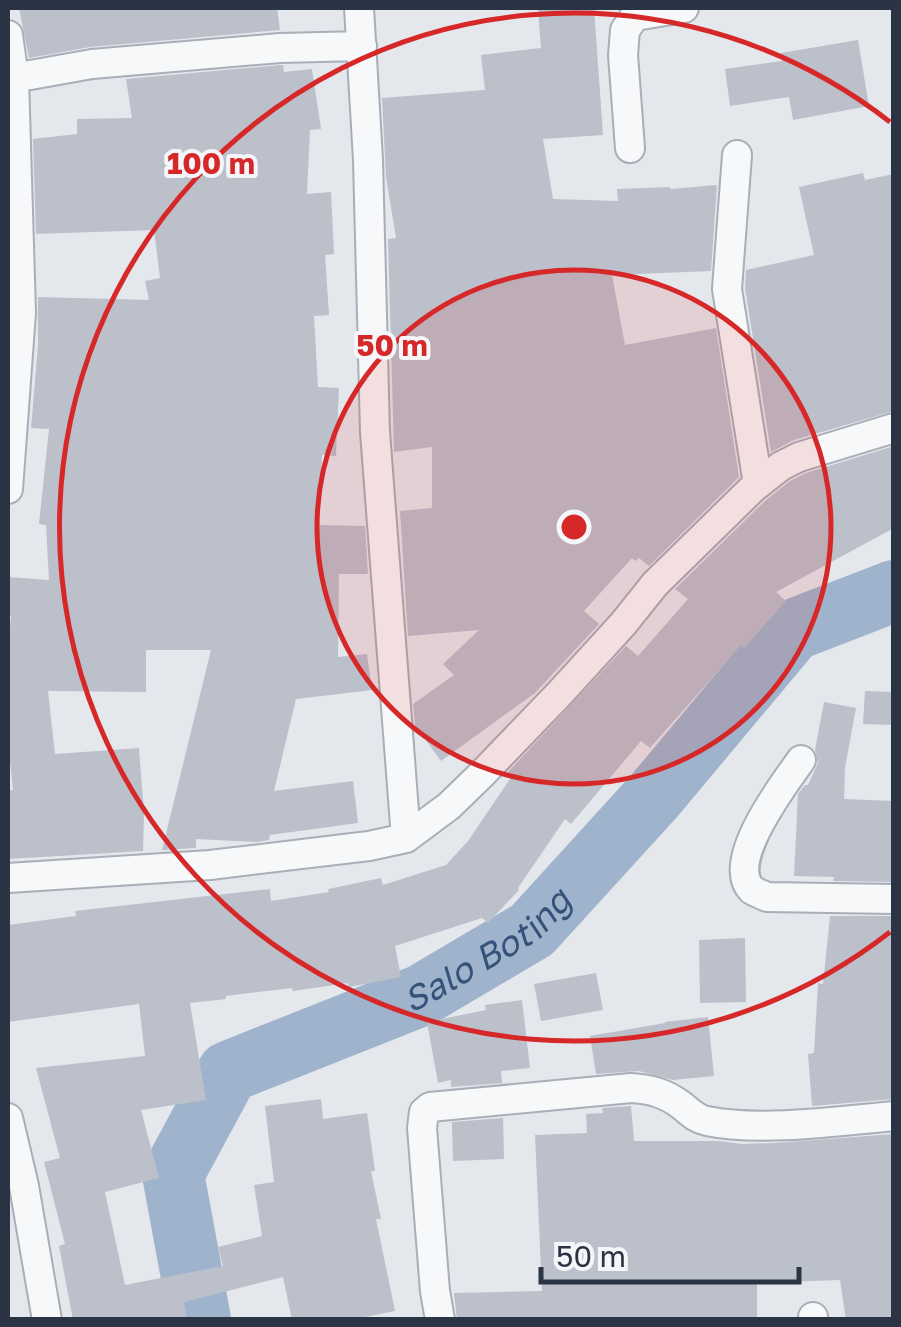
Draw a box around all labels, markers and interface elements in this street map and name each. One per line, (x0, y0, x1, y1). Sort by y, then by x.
text: 100 m (167, 145, 255, 181)
text: 50 m (356, 327, 428, 363)
centre of rings (556, 509, 592, 545)
water label: Salo Boting (397, 878, 581, 1020)
scale bar (541, 1222, 798, 1284)
text: 50 m (556, 1238, 626, 1274)

